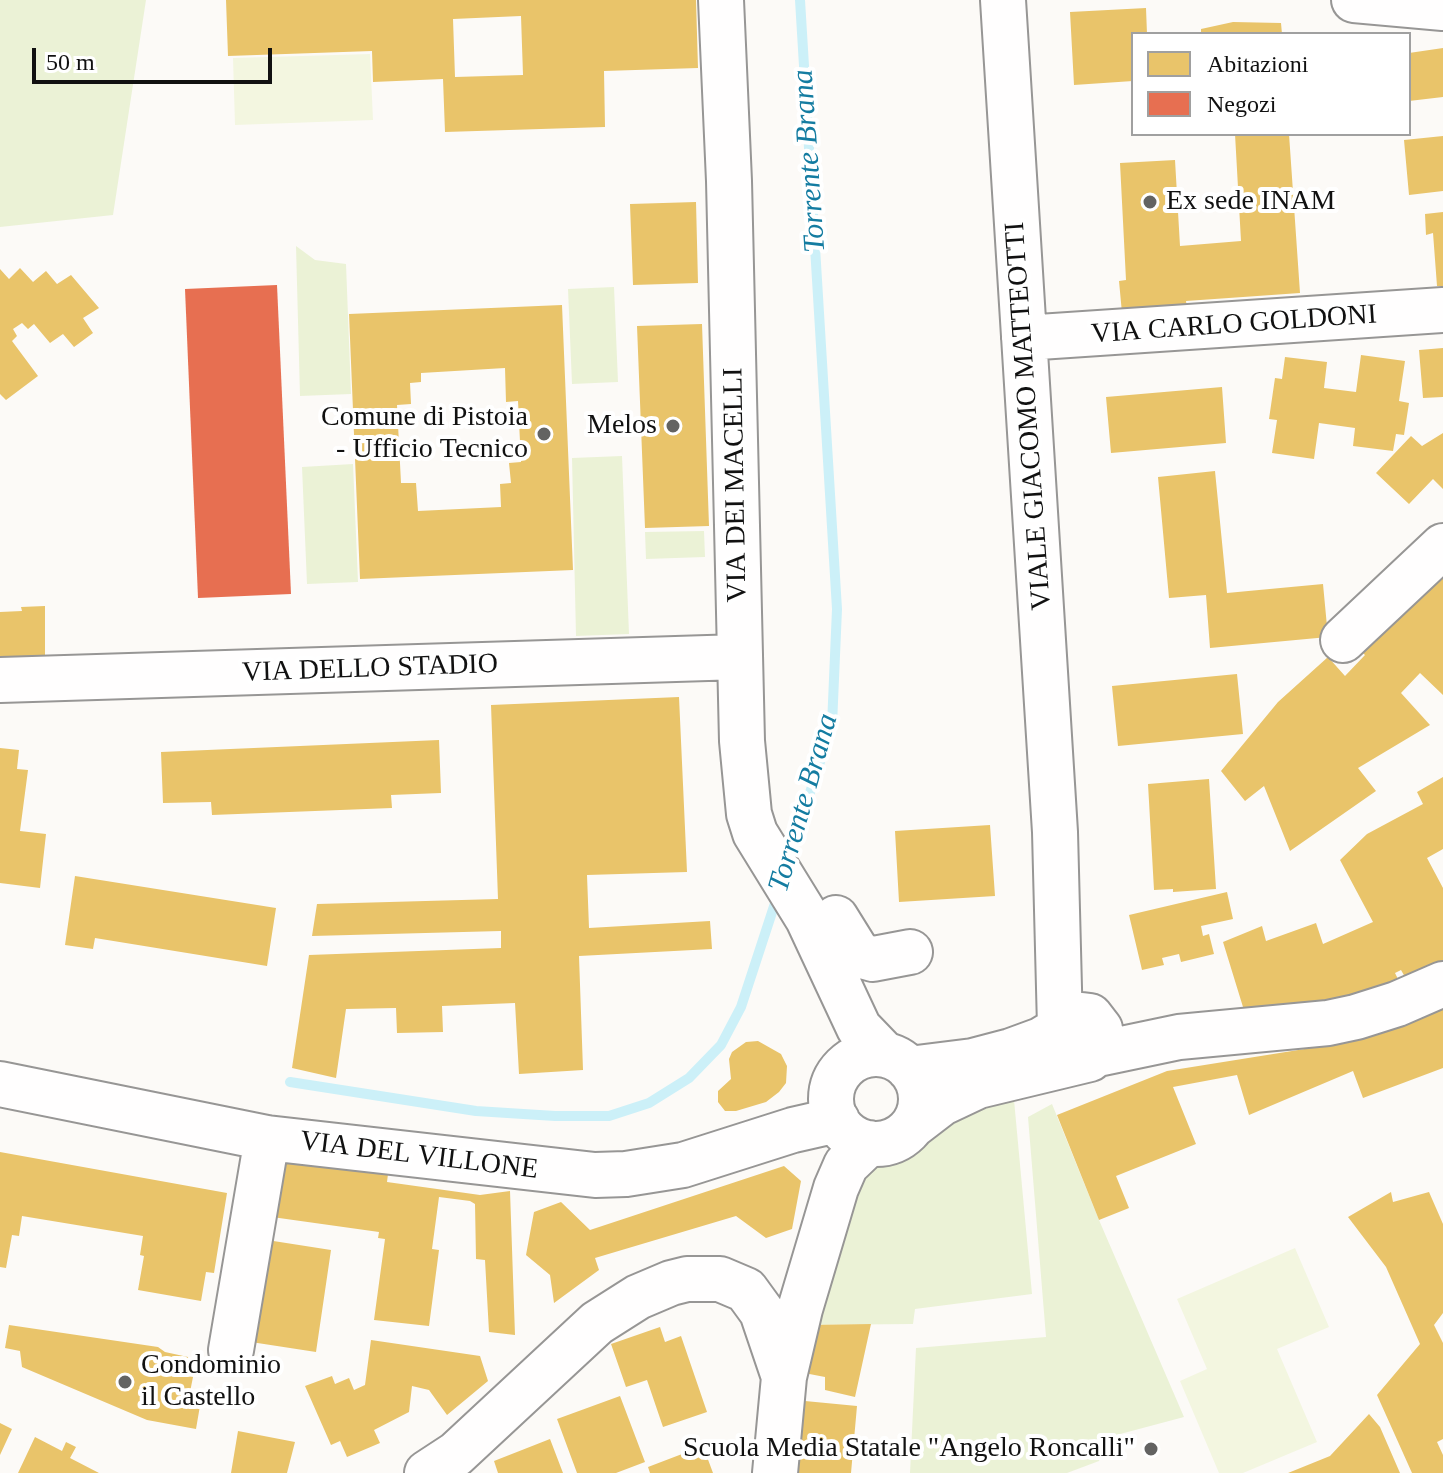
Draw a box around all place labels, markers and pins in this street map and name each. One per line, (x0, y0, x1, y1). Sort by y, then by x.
place label: Ex sede INAM (1166, 185, 1336, 219)
marker: Ex sede INAM (1141, 193, 1159, 211)
place label: Comune di Pistoia - Ufficio Tecnico (321, 401, 528, 467)
place label: Melos (587, 409, 657, 443)
marker: Melos (664, 417, 682, 435)
marker: Comune di Pistoia - Ufficio Tecnico (535, 425, 553, 443)
place label: Condominio il Castello (141, 1349, 281, 1415)
marker: Condominio il Castello (116, 1373, 134, 1391)
place label: Scuola Media Statale "Angelo Roncalli" (683, 1432, 1135, 1466)
marker: Scuola Media Statale "Angelo Roncalli" (1142, 1440, 1160, 1458)

